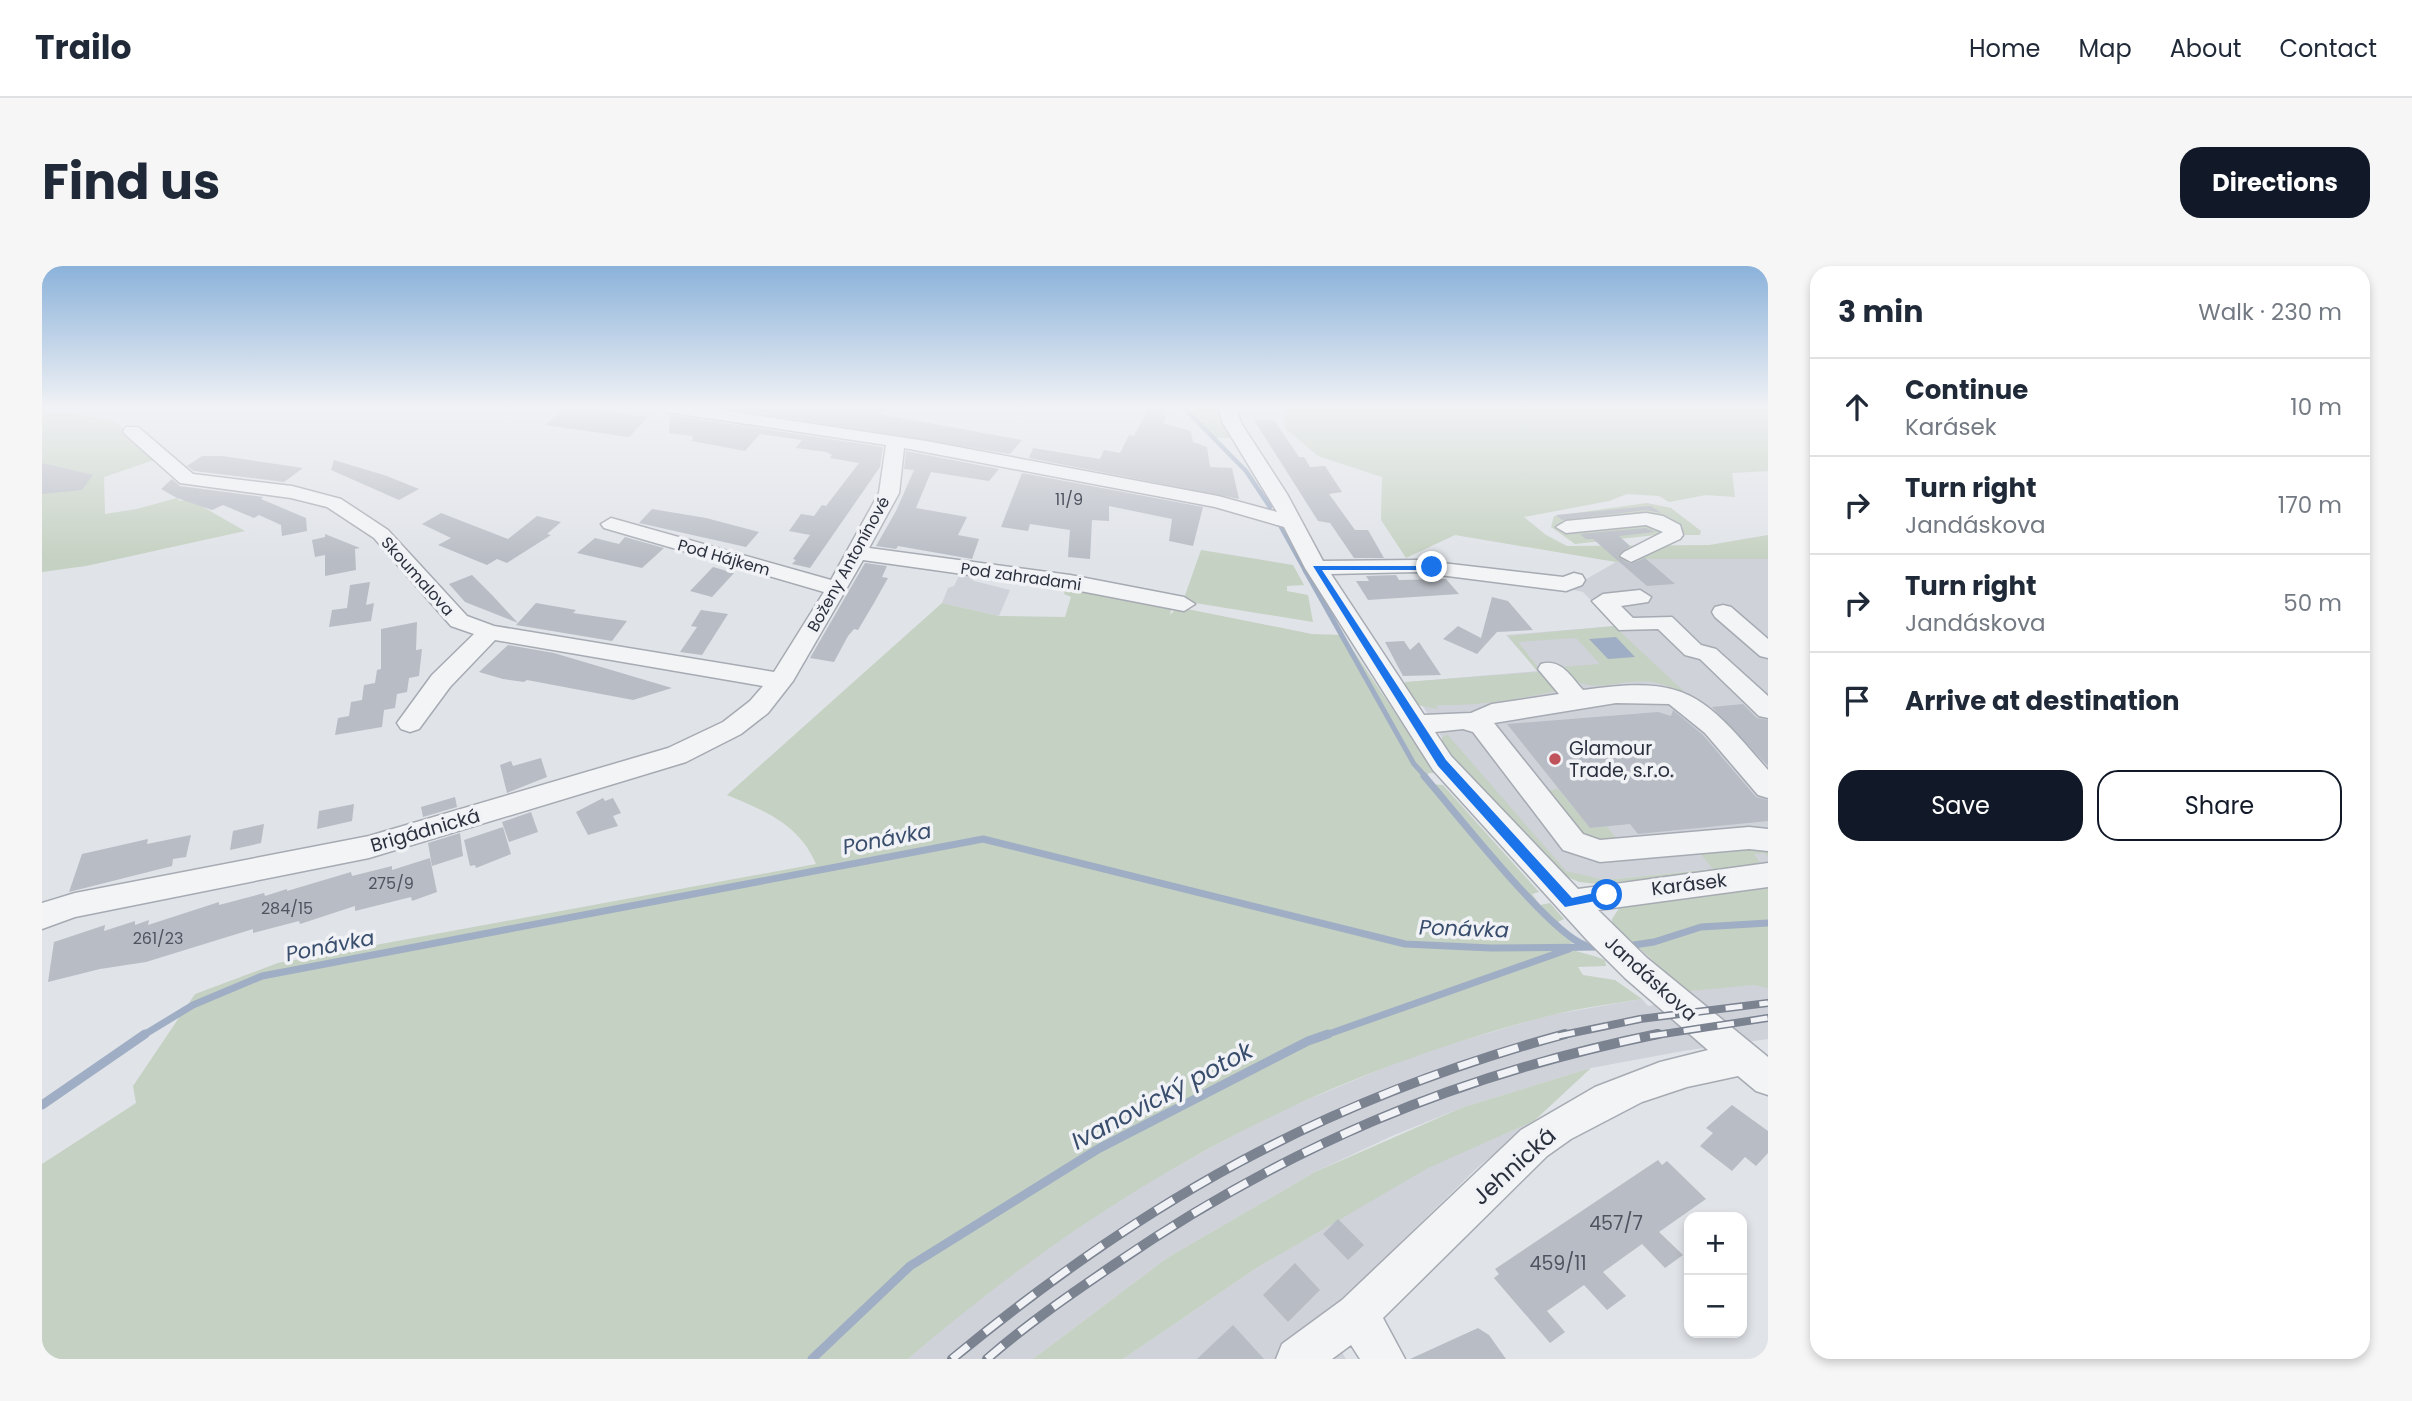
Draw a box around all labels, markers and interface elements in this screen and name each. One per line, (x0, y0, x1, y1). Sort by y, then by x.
text: Trailo (35, 24, 132, 71)
text: Home (1969, 32, 2041, 65)
text: Map (2079, 32, 2132, 65)
text: About (2170, 32, 2241, 65)
text: Contact (2279, 32, 2377, 65)
button: Directions (2180, 147, 2370, 218)
text: Find us (42, 148, 220, 216)
text: 3 min (1838, 290, 1923, 333)
text: Walk · 230 m (2198, 296, 2342, 328)
text: Continue (1905, 372, 2028, 408)
icon: ahead (1838, 388, 1876, 426)
text: 10 m (2290, 391, 2342, 423)
text: Karásek (1905, 411, 1997, 443)
text: Turn right (1905, 470, 2037, 506)
icon: right (1838, 486, 1876, 524)
house number: 11/9 (1055, 488, 1083, 511)
text: 170 m (2278, 489, 2342, 521)
street label: Boženy Antonínové (802, 492, 895, 636)
text: Jandáskova (1905, 509, 2046, 541)
street label: Skoumalova (376, 532, 459, 621)
street label: Pod Hájkem (675, 533, 773, 582)
route end (1416, 551, 1447, 582)
street label: Pod zahradami (959, 557, 1083, 596)
text: Turn right (1905, 568, 2037, 604)
icon: right (1838, 584, 1876, 622)
text: 50 m (2283, 587, 2342, 619)
text: Jandáskova (1905, 607, 2046, 639)
icon: arrive (1838, 682, 1876, 720)
text: Arrive at destination (1905, 683, 2180, 719)
place label: Glamour Trade, s.r.o. (1569, 735, 1674, 784)
marker: Glamour Trade, s.r.o. (1547, 751, 1563, 767)
button: Save (1838, 770, 2083, 841)
button: Share (2097, 770, 2342, 841)
street label: Brigádnická (367, 802, 483, 859)
water label: Ponávka (840, 816, 934, 861)
street label: Karásek (1650, 866, 1728, 903)
house number: 275/9 (368, 872, 414, 895)
route start (1591, 879, 1622, 910)
house number: 284/15 (261, 897, 313, 920)
water label: Ponávka (1419, 912, 1510, 945)
water label: Ponávka (283, 923, 377, 968)
house number: 261/23 (133, 927, 183, 950)
street label: Jandáskova (1598, 929, 1703, 1027)
water label: Ivanovický potok (1065, 1033, 1260, 1157)
street label: Jehnická (1465, 1120, 1563, 1212)
house number: 457/7 (1589, 1210, 1643, 1237)
map controls (1684, 1212, 1747, 1338)
button: + (1684, 1212, 1747, 1275)
house number: 459/11 (1529, 1250, 1587, 1277)
button: − (1684, 1275, 1747, 1338)

